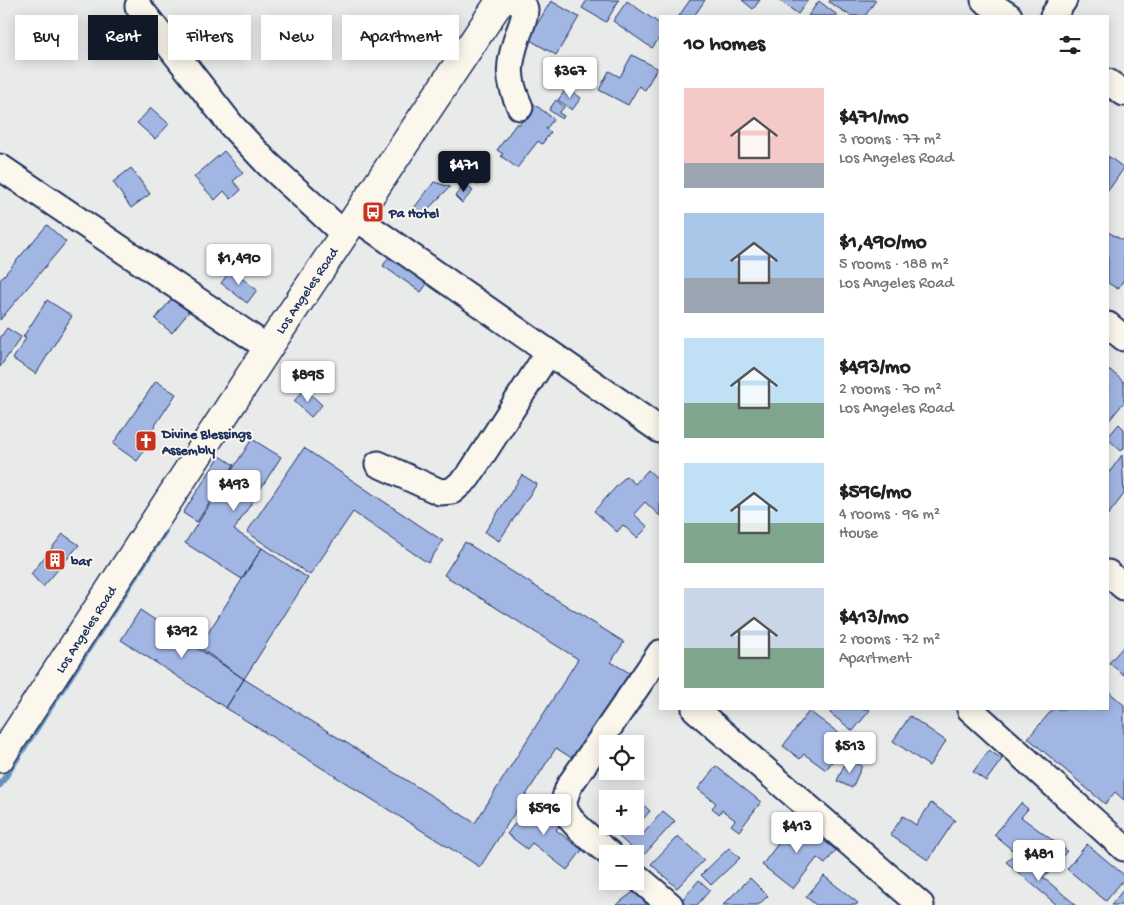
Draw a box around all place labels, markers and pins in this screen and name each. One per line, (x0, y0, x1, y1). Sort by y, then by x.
pin: $367 (540, 56, 600, 99)
pin: $471 (434, 150, 494, 193)
bus stop icon: Pa Hotel (361, 200, 385, 224)
place label: Pa Hotel (388, 206, 439, 223)
pin: $1,490 (198, 244, 280, 286)
pin: $895 (278, 360, 338, 403)
place label: Divine Blessings Assembly (160, 427, 252, 460)
church icon: Divine Blessings Assembly (134, 429, 158, 453)
pin: $493 (204, 470, 264, 512)
building icon: bar (43, 548, 67, 572)
place label: bar (70, 554, 93, 571)
pin: $392 (152, 616, 212, 659)
pin: $513 (820, 732, 880, 774)
pin: $596 (514, 794, 574, 836)
pin: $413 (767, 812, 827, 854)
pin: $481 (1009, 840, 1069, 882)

